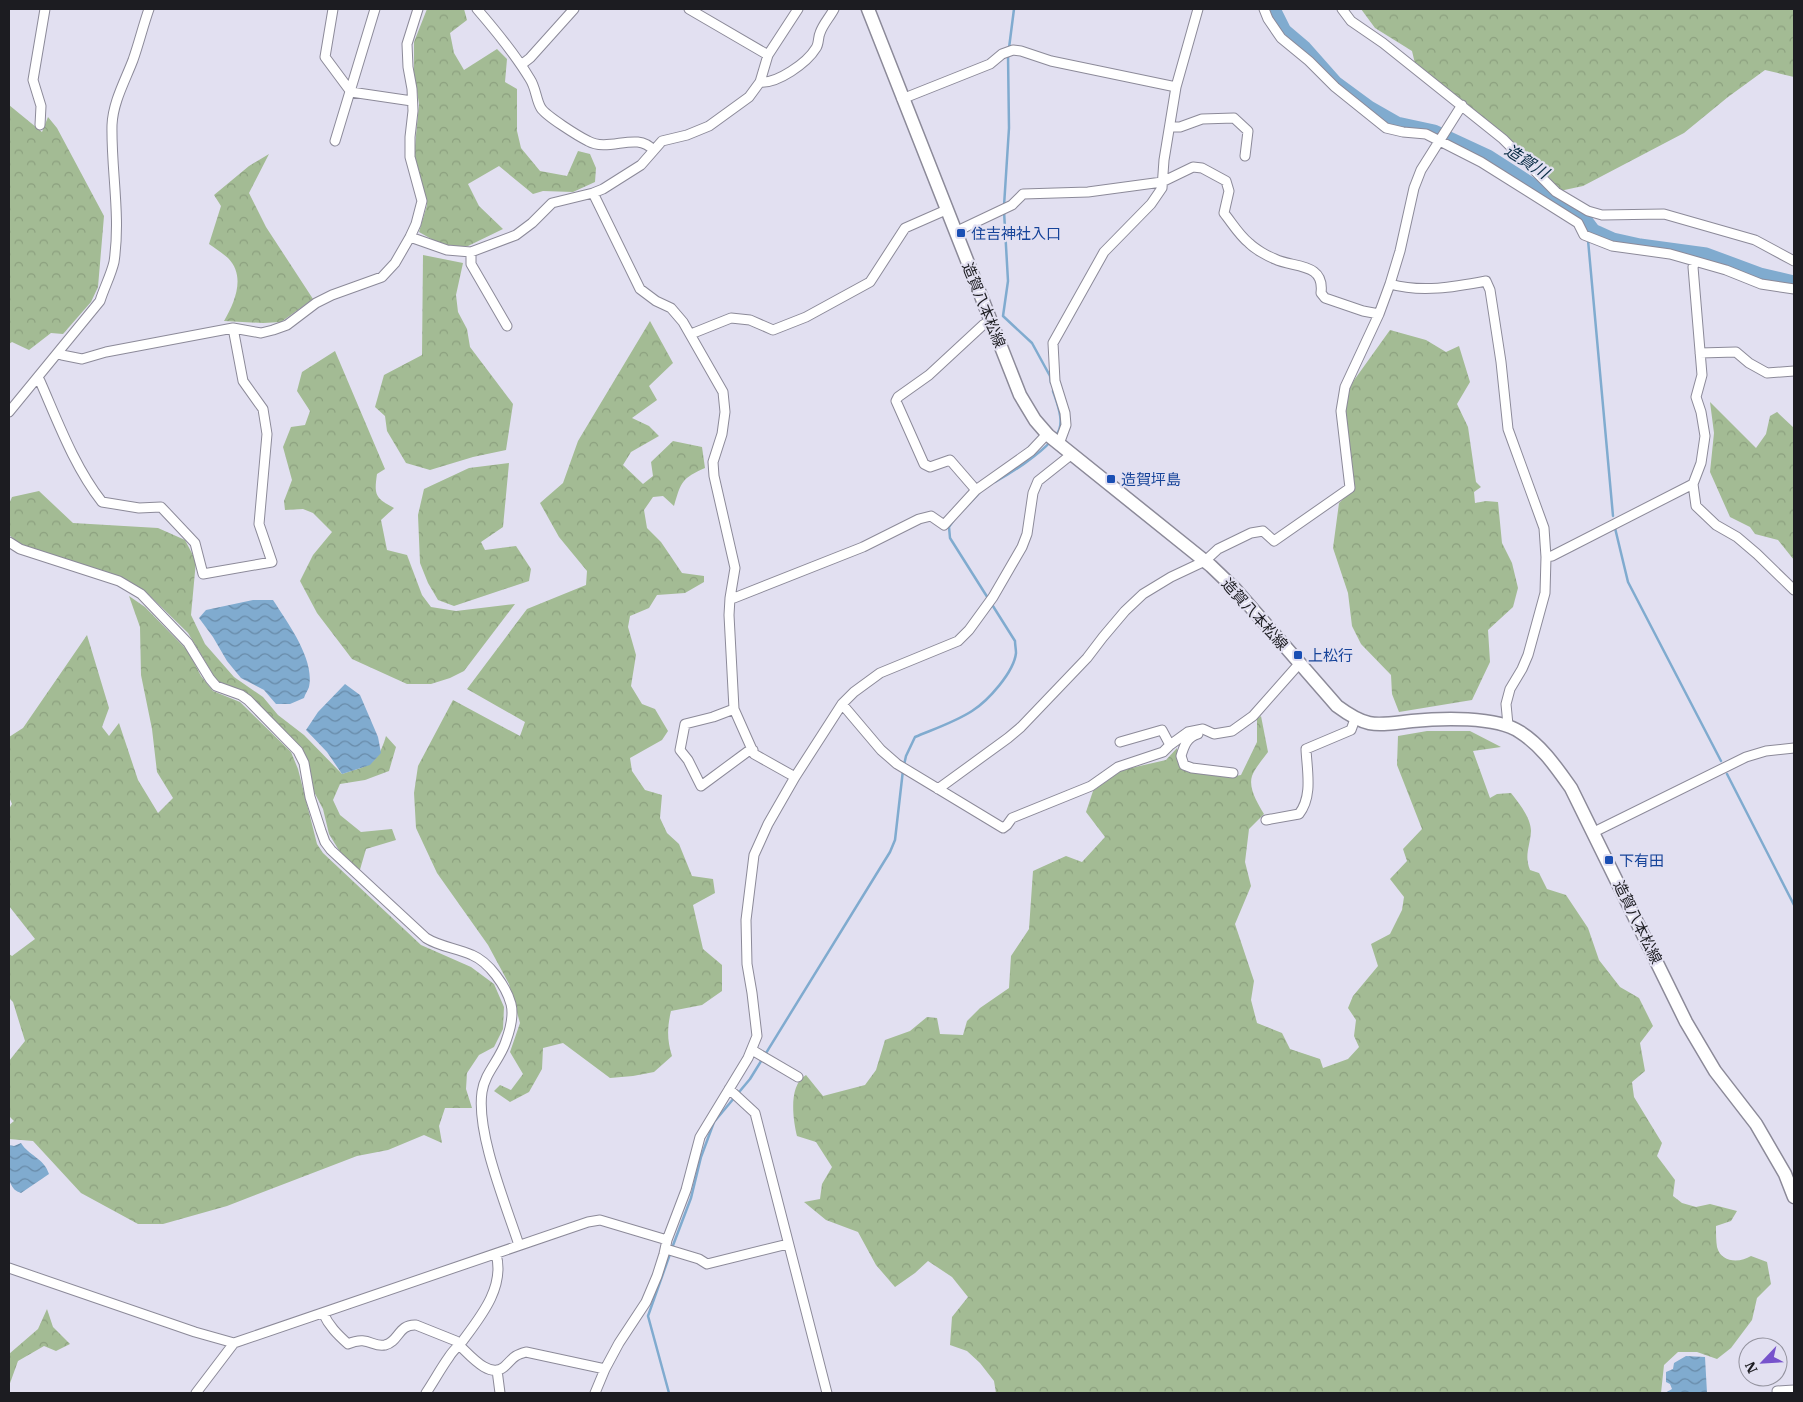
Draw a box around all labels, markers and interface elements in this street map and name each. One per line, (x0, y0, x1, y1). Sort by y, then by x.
water label: 造賀川 (1501, 140, 1554, 184)
place label: 住吉神社入口 (971, 224, 1061, 243)
marker: 住吉神社入口 (955, 227, 967, 239)
street label: 造賀八本松線 (958, 260, 1010, 350)
place label: 造賀坪島 (1121, 470, 1181, 489)
marker: 造賀坪島 (1105, 473, 1117, 485)
street label: 造賀八本松線 (1218, 574, 1292, 654)
place label: 上松行 (1308, 646, 1353, 665)
marker: 上松行 (1292, 649, 1304, 661)
place label: 下有田 (1619, 851, 1664, 870)
marker: 下有田 (1603, 854, 1615, 866)
street label: 造賀八本松線 (1610, 877, 1666, 967)
north arrow (1738, 1337, 1788, 1387)
text: N (1741, 1359, 1762, 1376)

